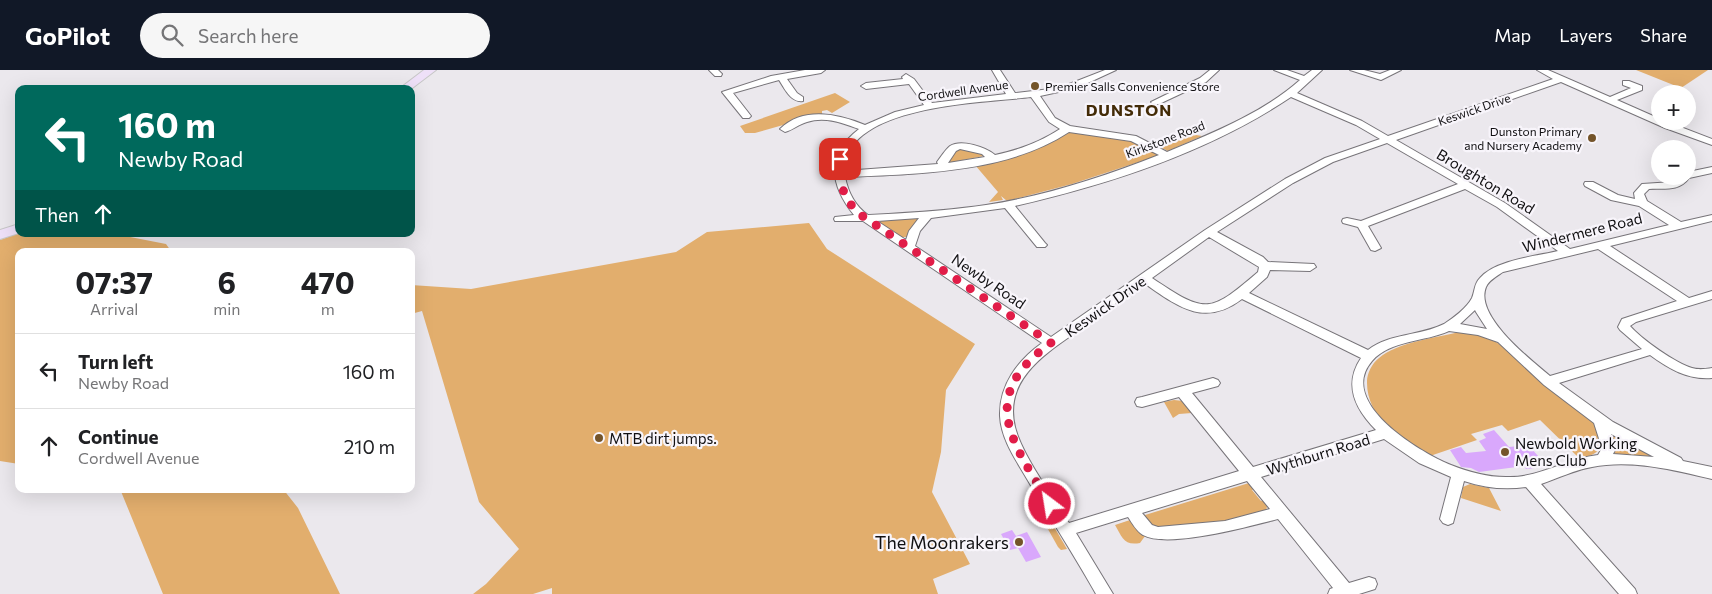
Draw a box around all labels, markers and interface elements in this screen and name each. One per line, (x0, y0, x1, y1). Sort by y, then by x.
search box (140, 13, 490, 58)
text: GoPilot (25, 21, 110, 50)
icon: search (158, 21, 186, 49)
text: Search here (198, 24, 299, 47)
text: Map (1494, 24, 1531, 46)
text: Layers (1559, 24, 1612, 46)
text: Share (1640, 24, 1687, 46)
street label: Cordwell Avenue (917, 77, 1009, 103)
place label: Premier Salls Convenience Store (1045, 79, 1220, 93)
marker: Premier Salls Convenience Store (1029, 80, 1041, 92)
map controls (1651, 85, 1696, 185)
button: + (1651, 85, 1696, 130)
street label: Keswick Drive (1436, 90, 1512, 128)
district label: DUNSTON (1086, 100, 1172, 119)
text: 160 m (118, 102, 216, 145)
icon: left (35, 105, 100, 170)
street label: Kirkstone Road (1124, 118, 1206, 160)
place label: Dunston Primary and Nursery Academy (1464, 124, 1582, 152)
marker: Dunston Primary and Nursery Academy (1586, 132, 1598, 144)
pin (819, 138, 861, 180)
button: − (1651, 140, 1696, 185)
text: Newby Road (118, 145, 243, 172)
icon: arrive (826, 145, 854, 173)
street label: Broughton Road (1434, 145, 1538, 217)
icon: ahead (89, 200, 117, 228)
text: Then (35, 203, 79, 226)
street label: Windermere Road (1520, 208, 1644, 256)
street label: Newby Road (949, 250, 1029, 312)
text: 07:37 (75, 263, 153, 300)
text: 6 (218, 263, 236, 300)
text: 470 (301, 263, 355, 300)
street label: Keswick Drive (1061, 271, 1149, 341)
text: Arrival (90, 299, 138, 318)
text: min (213, 299, 240, 318)
text: m (321, 299, 335, 318)
text: Turn left (78, 350, 153, 373)
icon: left (35, 357, 63, 385)
text: 160 m (343, 360, 395, 383)
text: Newby Road (78, 373, 169, 392)
text: Continue (78, 425, 158, 448)
place label: MTB dirt jumps. (609, 429, 717, 447)
street label: Wythburn Road (1264, 430, 1372, 478)
icon: ahead (35, 432, 63, 460)
marker: MTB dirt jumps. (593, 432, 605, 444)
place label: Newbold Working Mens Club (1515, 434, 1637, 469)
text: 210 m (344, 435, 395, 458)
marker: Newbold Working Mens Club (1499, 446, 1511, 458)
text: Cordwell Avenue (78, 448, 199, 467)
position arrow (1023, 477, 1075, 529)
place label: The Moonrakers (875, 531, 1009, 553)
marker: The Moonrakers (1013, 536, 1025, 548)

